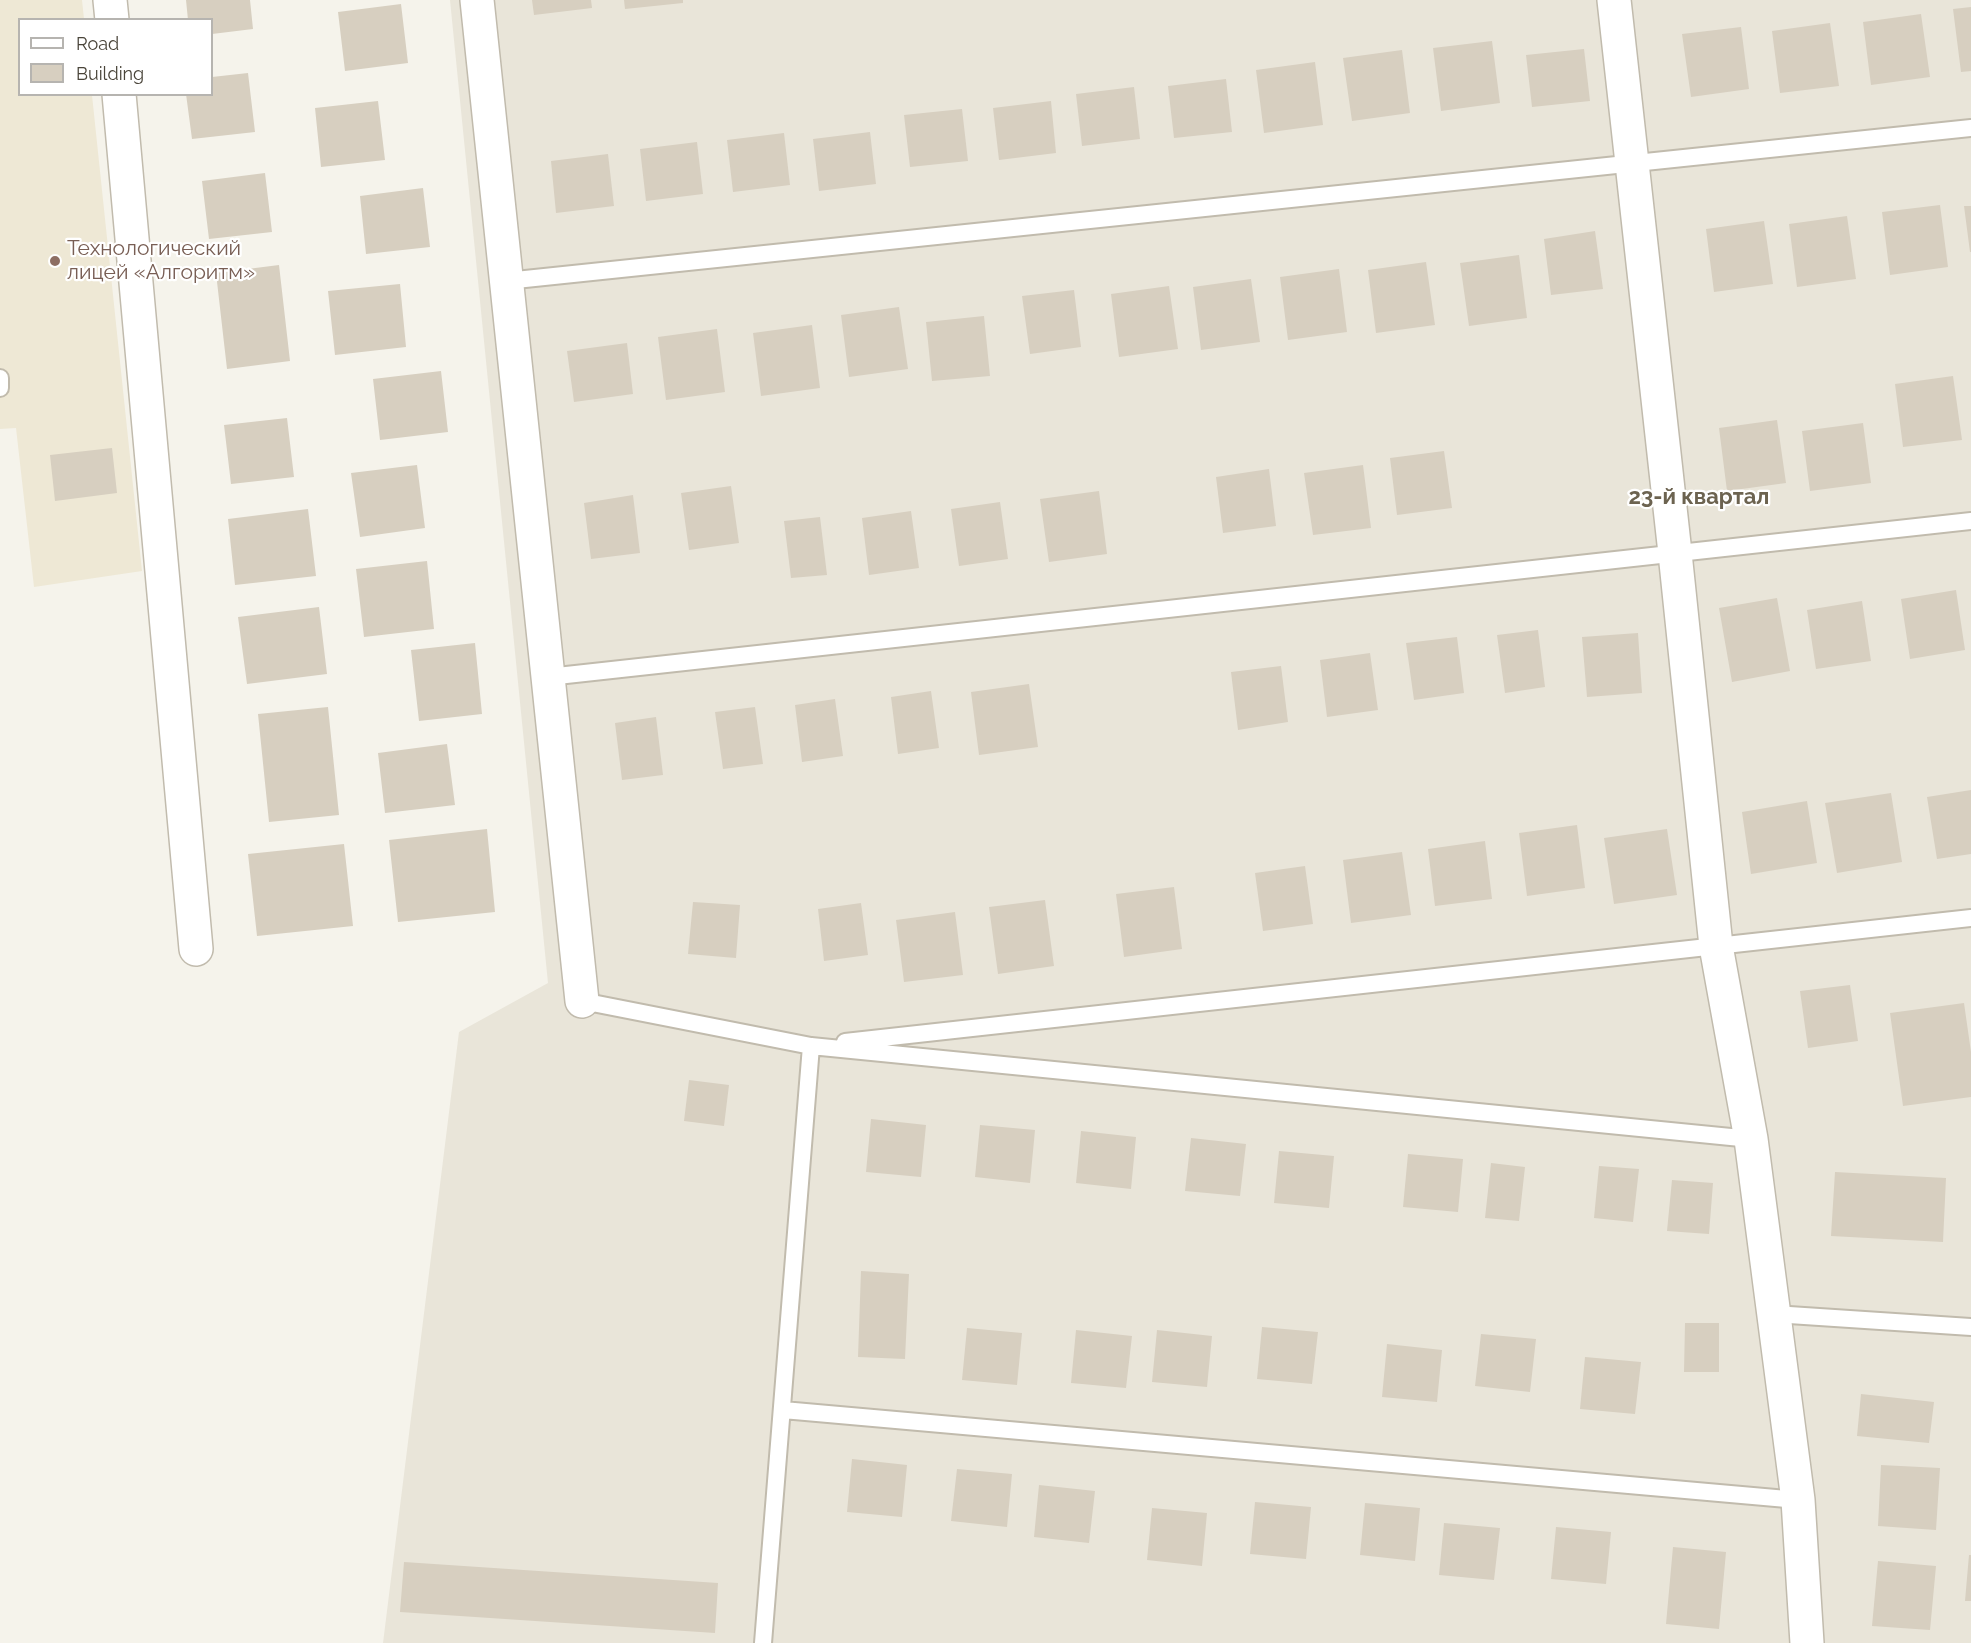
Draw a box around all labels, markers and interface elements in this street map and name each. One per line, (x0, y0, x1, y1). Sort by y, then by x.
legend (18, 18, 213, 96)
text: Road (76, 33, 119, 54)
text: Building (76, 63, 144, 84)
place label: Технологический лицей «Алгоритм» (67, 236, 255, 286)
marker: Технологический лицей «Алгоритм» (48, 254, 62, 268)
district label: 23-й квартал (1629, 484, 1769, 510)

